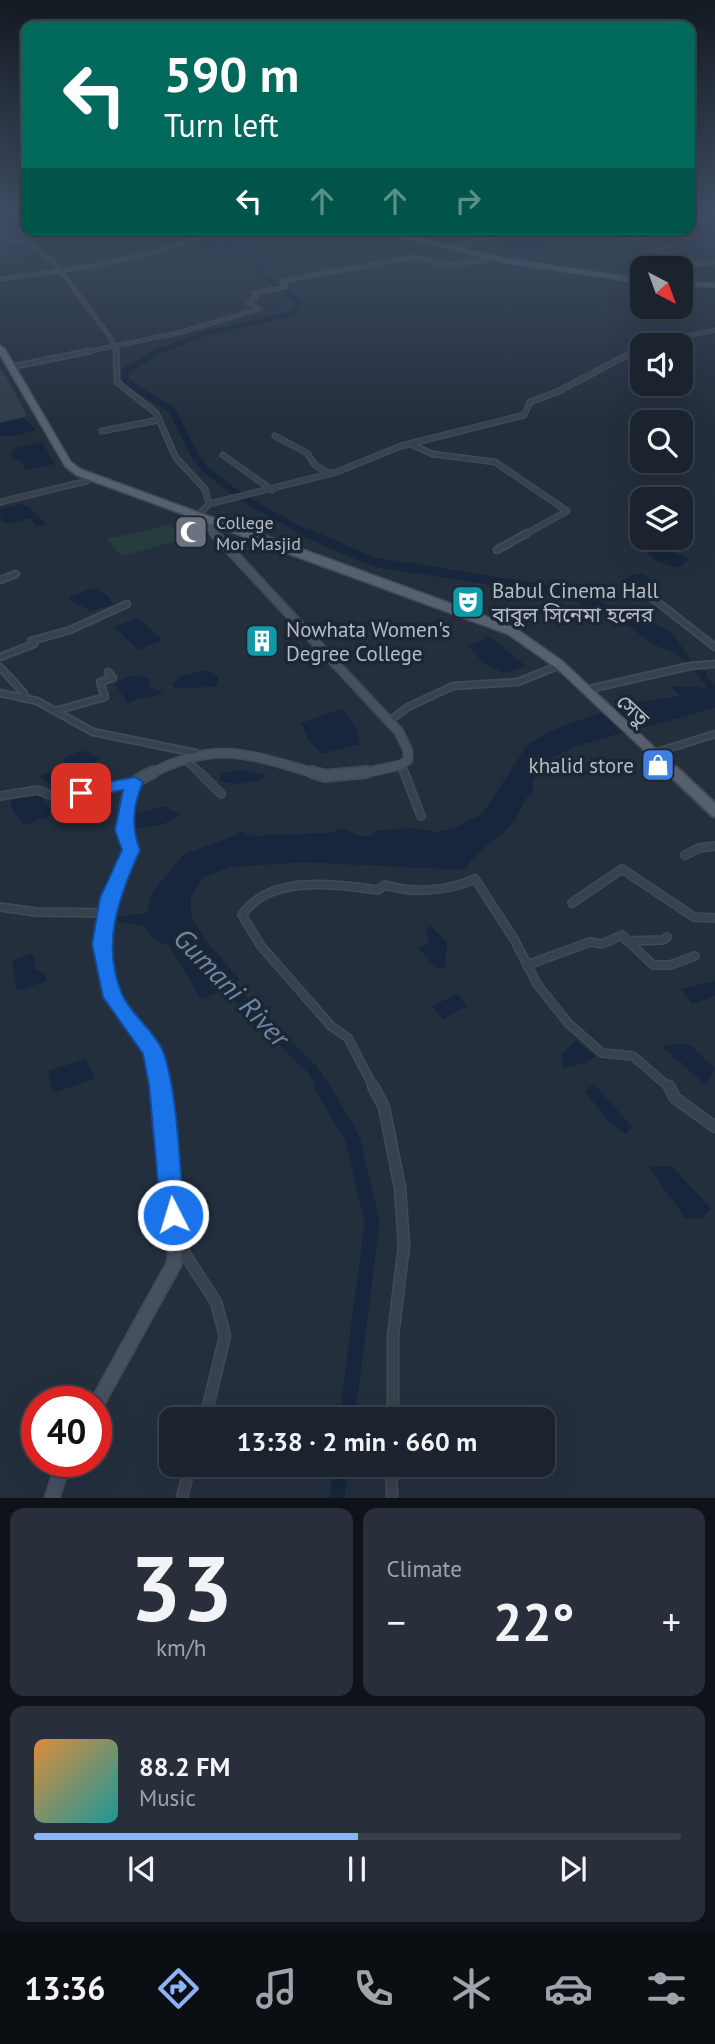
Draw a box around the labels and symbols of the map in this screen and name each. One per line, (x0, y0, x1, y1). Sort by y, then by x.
north arrow (630, 256, 693, 318)
place label: College Mor Masjid (216, 511, 301, 555)
mosque icon: College Mor Masjid (172, 513, 210, 551)
place label: Babul Cinema Hall বাবুল সিনেমা হলের (491, 577, 659, 628)
theatre icon: Babul Cinema Hall বাবুল সিনেমা হলের (449, 583, 487, 621)
place label: Nowhata Women's Degree College (286, 616, 450, 667)
building icon: Nowhata Women's Degree College (243, 622, 281, 660)
street label: সেতু (611, 688, 656, 733)
shop icon: khalid store (639, 746, 677, 784)
place label: khalid store (529, 752, 634, 779)
pin (51, 763, 111, 823)
water label: Gumani River (166, 920, 299, 1056)
position arrow (136, 1178, 210, 1252)
speed limit sign: 40 (21, 1386, 112, 1477)

